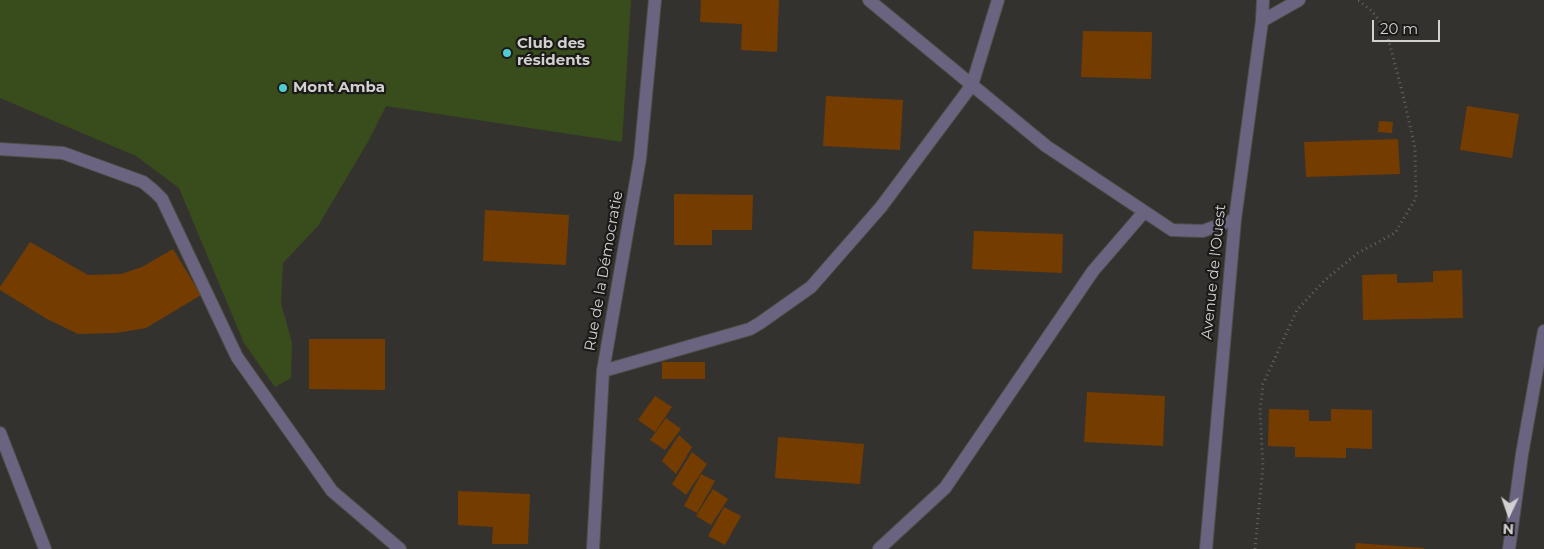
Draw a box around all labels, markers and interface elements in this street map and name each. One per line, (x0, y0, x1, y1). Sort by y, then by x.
scale bar (1374, 10, 1442, 42)
text: 20 m (1380, 19, 1418, 38)
place label: Club des résidents (517, 35, 590, 70)
marker: Club des résidents (501, 47, 513, 59)
place label: Mont Amba (293, 79, 385, 97)
marker: Mont Amba (277, 82, 289, 94)
street label: Rue de la Démocratie (581, 189, 627, 353)
street label: Avenue de l'Ouest (1198, 204, 1230, 340)
north arrow (1484, 489, 1534, 539)
text: N (1502, 520, 1514, 538)

